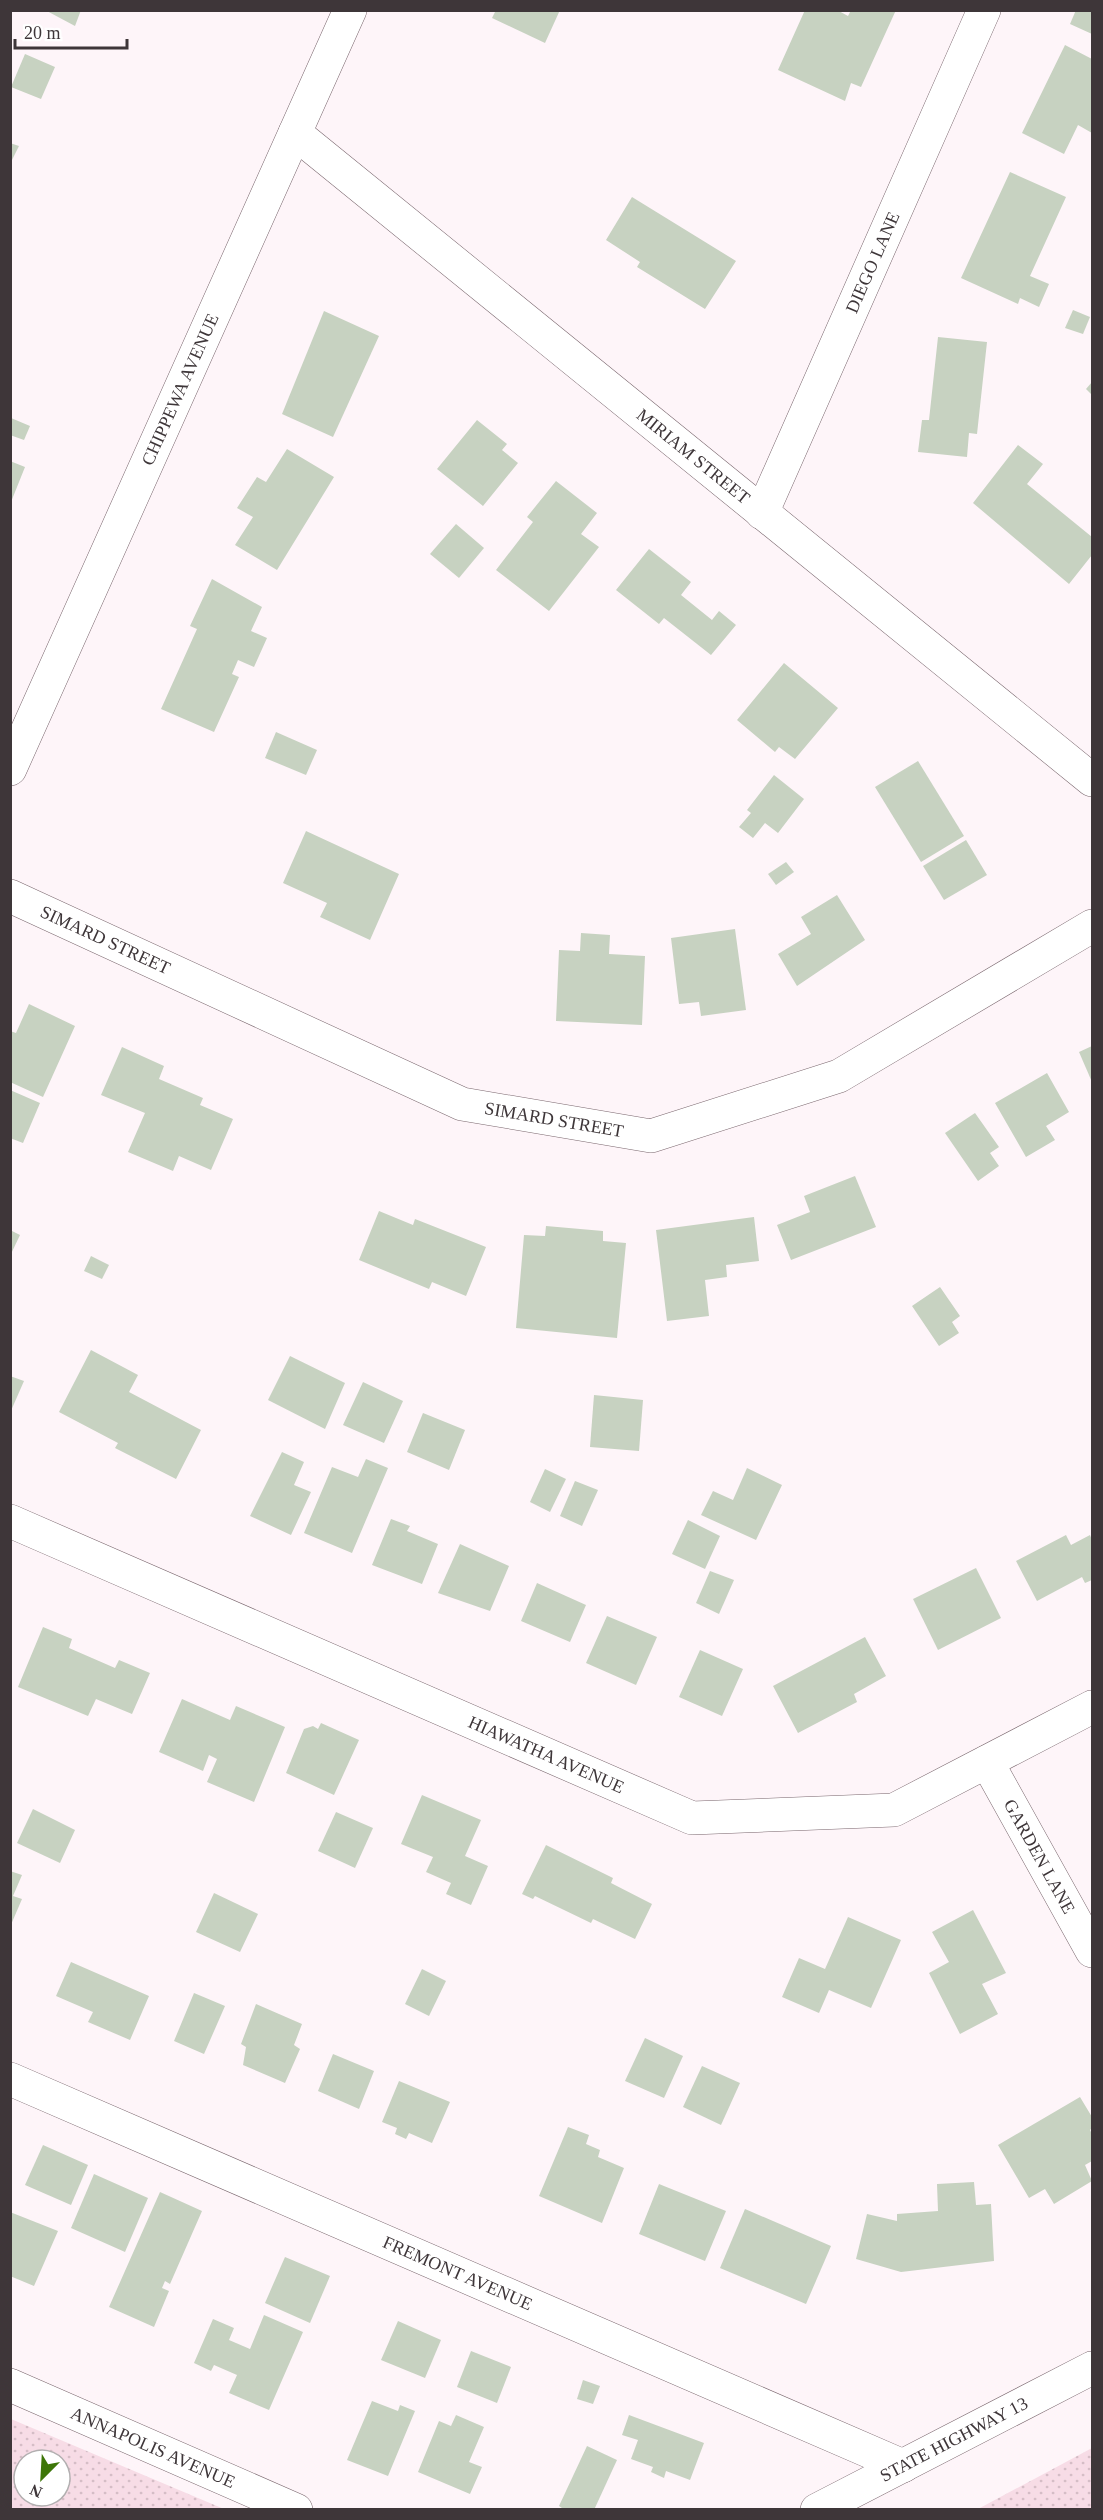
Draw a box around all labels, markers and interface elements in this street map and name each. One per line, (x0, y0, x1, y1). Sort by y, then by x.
scale bar (15, 12, 128, 50)
text: 20 m (24, 23, 61, 43)
street label: DIEGO LANE (842, 209, 904, 316)
street label: CHIPPEWA AVENUE (137, 310, 223, 468)
street label: MIRIAM STREET (633, 405, 754, 508)
street label: SIMARD STREET (37, 901, 173, 978)
street label: SIMARD STREET (483, 1098, 625, 1141)
street label: HIAWATHA AVENUE (465, 1712, 627, 1797)
street label: GARDEN LANE (1000, 1796, 1079, 1917)
street label: FREMONT AVENUE (380, 2232, 536, 2314)
street label: STATE HIGHWAY 13 (877, 2393, 1031, 2486)
street label: ANNAPOLIS AVENUE (68, 2403, 238, 2492)
north arrow (12, 2448, 72, 2508)
text: N (27, 2481, 45, 2501)

